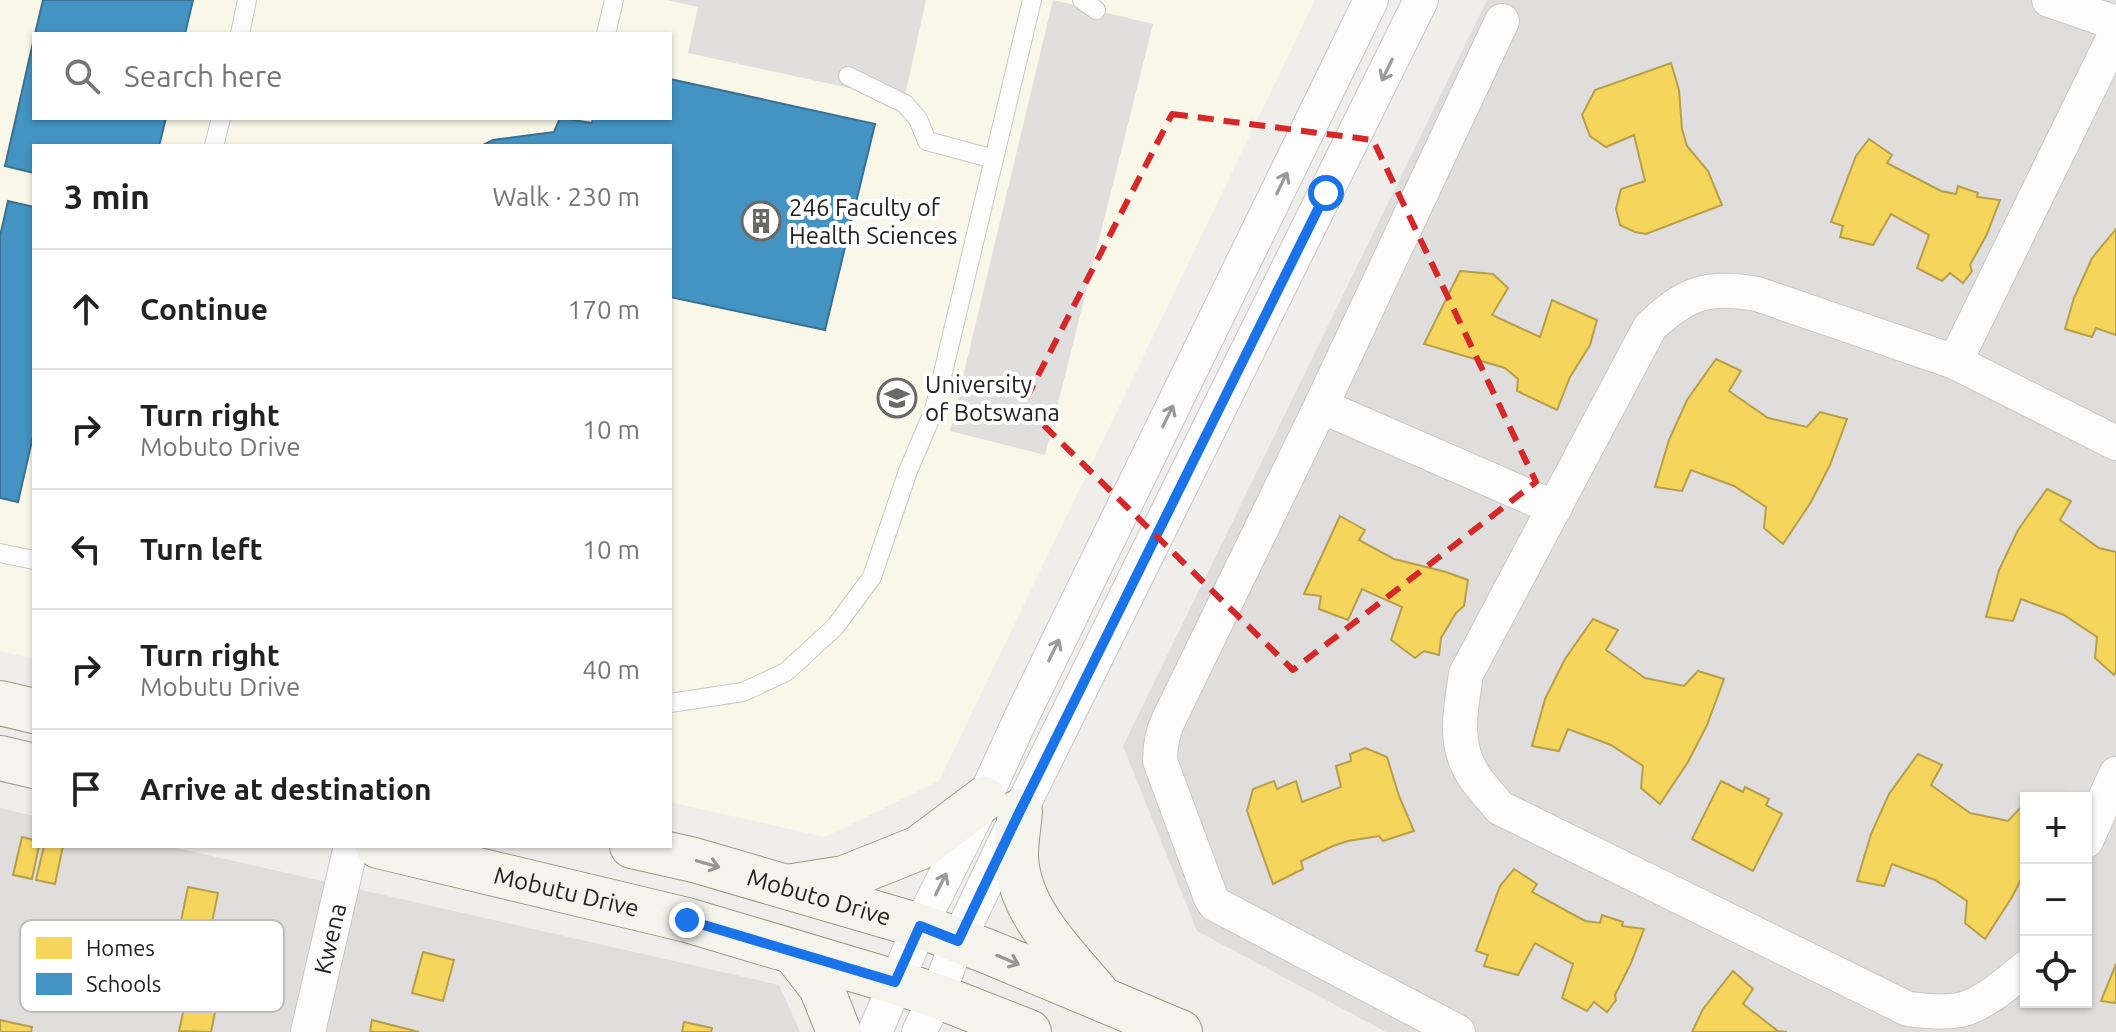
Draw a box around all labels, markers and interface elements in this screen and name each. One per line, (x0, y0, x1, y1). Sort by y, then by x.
search box (32, 32, 672, 120)
icon: search (60, 54, 104, 98)
one-way arrow (1379, 58, 1394, 82)
text: Search here (124, 59, 283, 93)
one-way arrow (1275, 171, 1290, 195)
route start (1308, 175, 1344, 211)
text: 3 min (64, 177, 150, 215)
text: Walk · 230 m (492, 182, 640, 211)
place label: 246 Faculty of Health Sciences (789, 194, 958, 249)
building icon: 246 Faculty of Health Sciences (740, 200, 782, 242)
icon: ahead (64, 287, 108, 331)
text: Continue (140, 292, 268, 326)
text: 170 m (568, 295, 640, 324)
place label: University of Botswana (925, 371, 1060, 426)
school or university icon: University of Botswana (876, 377, 918, 419)
text: Turn right (140, 398, 280, 432)
one-way arrow (1161, 405, 1176, 429)
icon: right (64, 407, 108, 451)
text: 10 m (582, 415, 640, 444)
text: Mobuto Drive (140, 432, 301, 461)
icon: left (64, 527, 108, 571)
text: Turn left (140, 532, 262, 566)
text: 10 m (582, 535, 640, 564)
text: Turn right (140, 638, 280, 672)
one-way arrow (1047, 638, 1062, 662)
icon: right (64, 647, 108, 691)
text: 40 m (582, 655, 640, 684)
text: Mobutu Drive (140, 672, 300, 701)
icon: arrive (64, 767, 108, 811)
text: Arrive at destination (140, 772, 432, 806)
map controls (2020, 792, 2092, 1008)
button: + (2020, 792, 2092, 864)
one-way arrow (694, 857, 720, 872)
street label: Mobutu Drive (492, 861, 642, 922)
street label: Mobuto Drive (744, 863, 894, 930)
button: − (2020, 864, 2092, 936)
one-way arrow (934, 873, 949, 897)
street label: Kwena (308, 901, 351, 976)
route end (669, 902, 705, 938)
legend (20, 920, 284, 1012)
text: Homes (86, 935, 155, 960)
button: locate (2020, 936, 2092, 1008)
one-way arrow (995, 954, 1020, 968)
text: Schools (86, 971, 161, 996)

